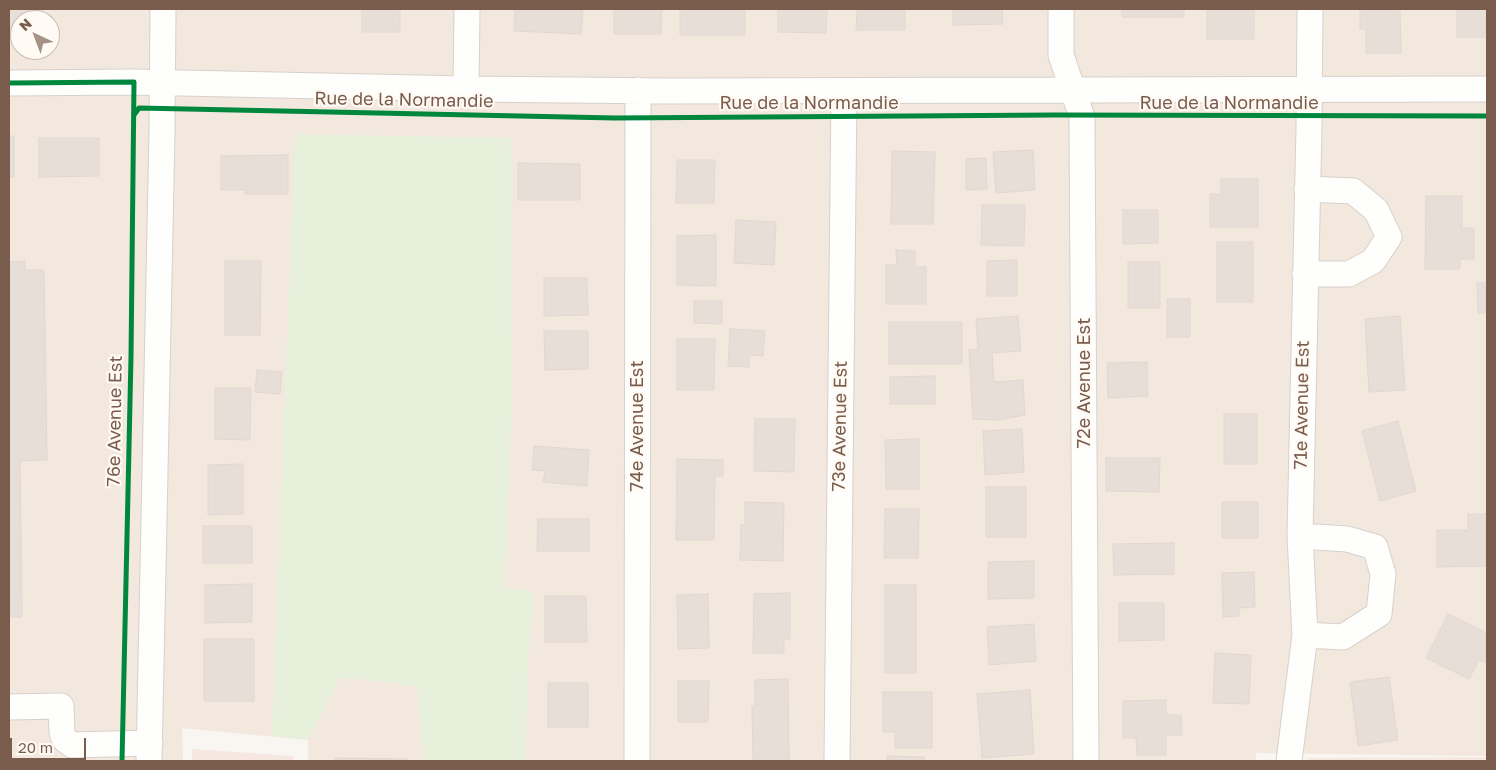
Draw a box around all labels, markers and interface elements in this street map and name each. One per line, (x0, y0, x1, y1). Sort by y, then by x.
north arrow (10, 10, 60, 60)
text: N (15, 15, 35, 34)
street label: Rue de la Normandie (314, 88, 494, 112)
street label: Rue de la Normandie (719, 92, 899, 114)
street label: Rue de la Normandie (1139, 92, 1319, 114)
street label: 72e Avenue Est (1073, 318, 1095, 448)
street label: 71e Avenue Est (1290, 340, 1314, 470)
street label: 76e Avenue Est (103, 355, 127, 487)
street label: 74e Avenue Est (626, 360, 648, 492)
street label: 73e Avenue Est (828, 360, 852, 492)
scale bar (12, 728, 89, 760)
text: 20 m (18, 738, 53, 756)

